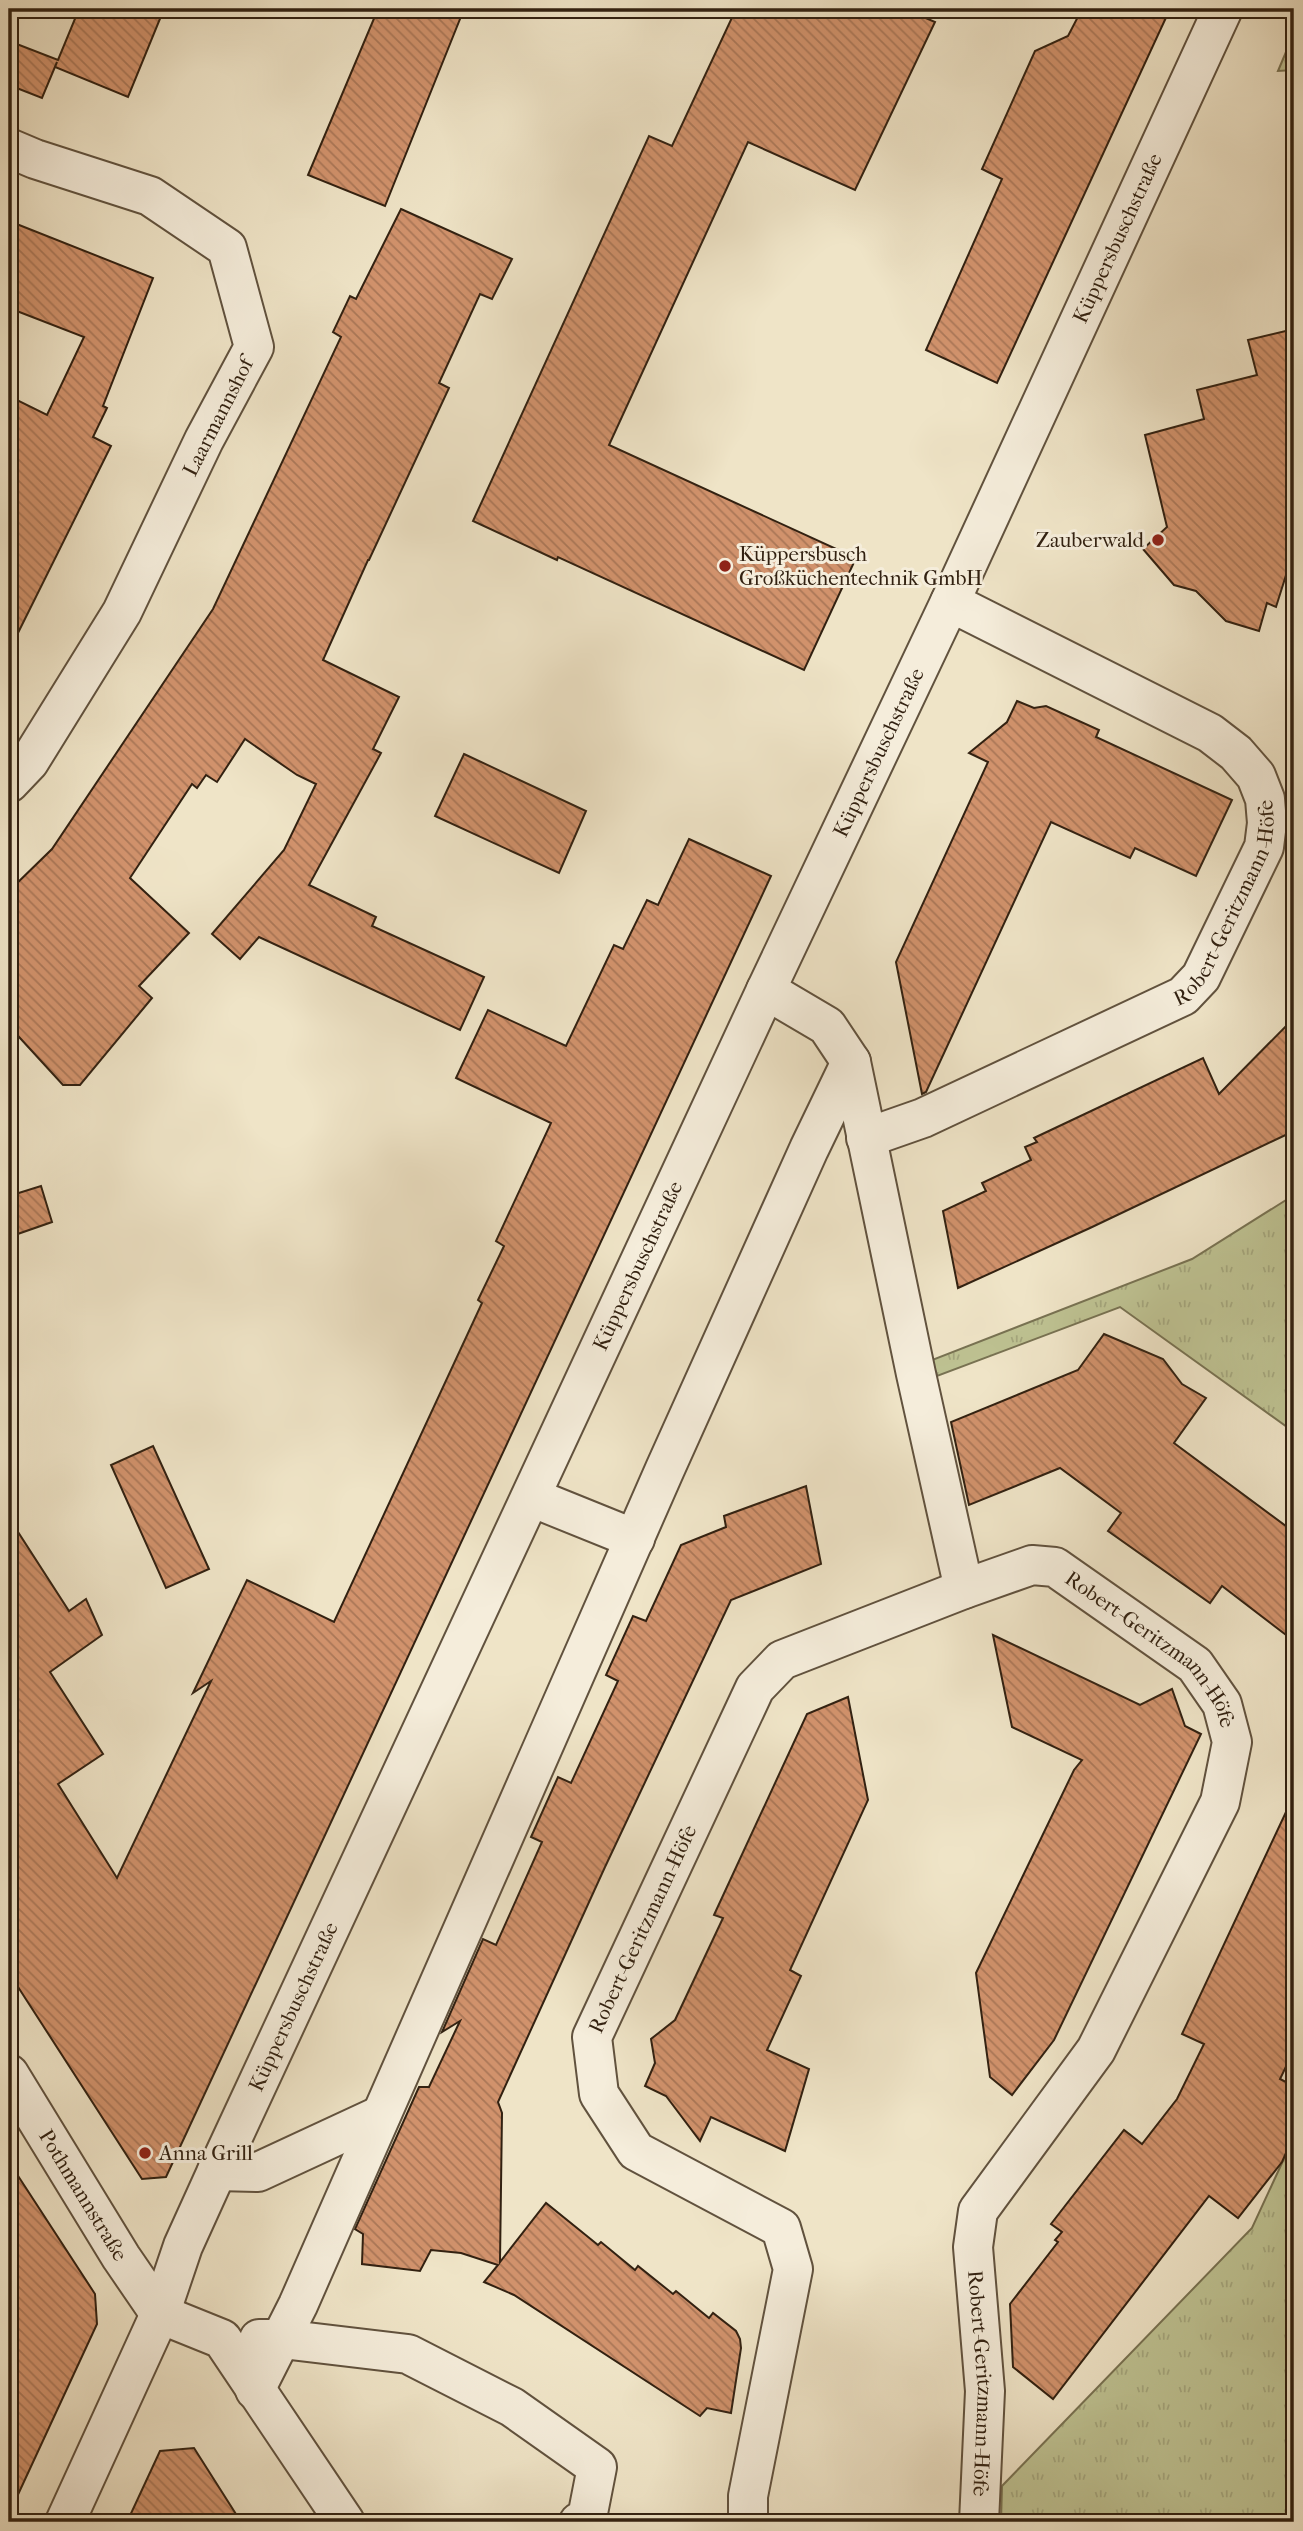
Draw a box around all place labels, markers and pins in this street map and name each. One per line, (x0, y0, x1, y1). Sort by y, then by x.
place label: Zauberwald (1036, 528, 1145, 552)
marker: Zauberwald (1150, 532, 1166, 548)
place label: Küppersbusch Großküchentechnik GmbH (739, 542, 983, 590)
marker: Küppersbusch Großküchentechnik GmbH (717, 558, 733, 574)
place label: Anna Grill (158, 2141, 253, 2165)
marker: Anna Grill (137, 2145, 153, 2161)

